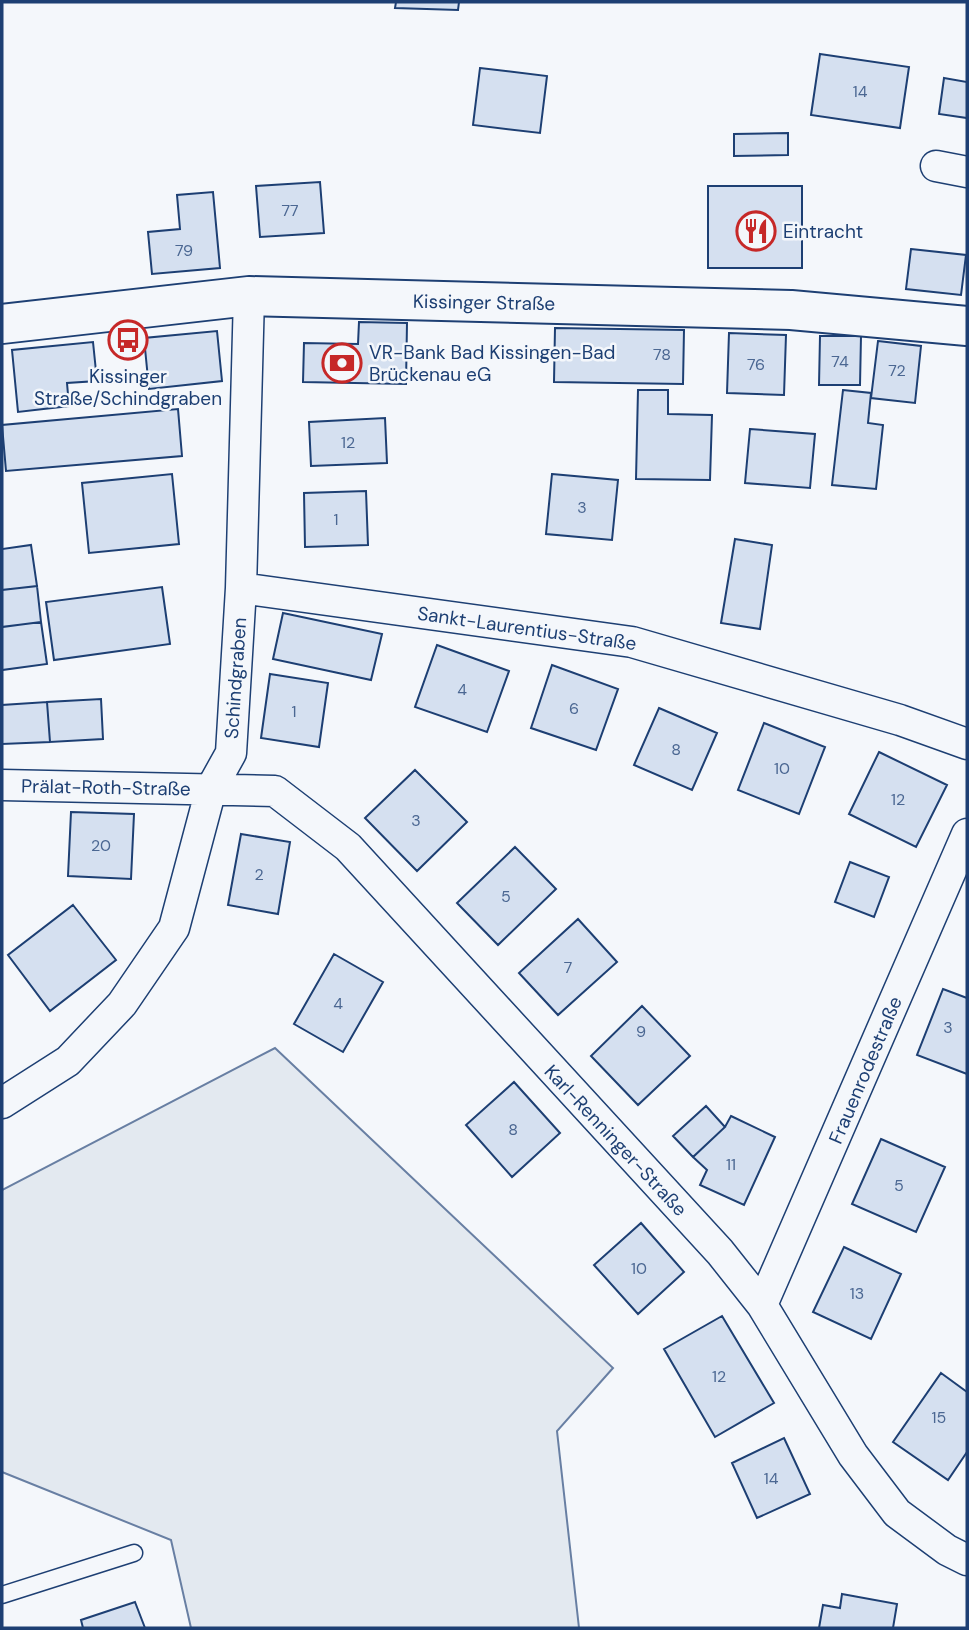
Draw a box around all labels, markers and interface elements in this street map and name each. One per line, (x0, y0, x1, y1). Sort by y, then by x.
house number: 14 (853, 81, 868, 102)
house number: 77 (281, 200, 299, 221)
restaurant icon: Eintracht (735, 210, 777, 252)
place label: Eintracht (783, 219, 863, 244)
house number: 79 (175, 240, 193, 261)
street label: Kissinger Straße (413, 289, 555, 316)
bus stop icon: Kissinger Straße/Schindgraben (107, 319, 149, 361)
place label: VR-Bank Bad Kissingen-Bad Brückenau eG (369, 340, 615, 387)
bank icon: VR-Bank Bad Kissingen-Bad Brückenau eG (321, 342, 363, 384)
house number: 78 (653, 344, 671, 365)
house number: 74 (831, 351, 849, 372)
house number: 76 (747, 354, 765, 375)
house number: 72 (888, 360, 906, 381)
place label: Kissinger Straße/Schindgraben (34, 364, 222, 411)
house number: 12 (341, 432, 355, 453)
house number: 3 (577, 497, 587, 518)
house number: 1 (334, 509, 339, 530)
street label: Sankt-Laurentius-Straße (416, 601, 638, 656)
street label: Schindgraben (219, 616, 252, 740)
house number: 4 (457, 679, 467, 700)
house number: 6 (569, 698, 579, 719)
house number: 1 (292, 701, 297, 722)
house number: 8 (671, 739, 681, 760)
house number: 10 (774, 758, 790, 779)
street label: Prälat-Roth-Straße (21, 774, 191, 801)
house number: 12 (891, 789, 905, 810)
house number: 3 (411, 810, 421, 831)
house number: 20 (91, 835, 111, 856)
house number: 2 (254, 864, 264, 885)
house number: 5 (501, 886, 511, 907)
house number: 7 (564, 957, 572, 978)
house number: 4 (333, 993, 343, 1014)
street label: Frauenrodestraße (823, 993, 908, 1148)
house number: 3 (943, 1017, 953, 1038)
house number: 9 (636, 1021, 646, 1042)
street label: Karl-Renninger-Straße (539, 1059, 692, 1221)
house number: 8 (508, 1119, 518, 1140)
house number: 11 (726, 1154, 736, 1175)
house number: 5 (894, 1175, 904, 1196)
house number: 10 (631, 1258, 647, 1279)
house number: 13 (850, 1283, 864, 1304)
house number: 12 (712, 1366, 726, 1387)
house number: 15 (932, 1407, 946, 1428)
house number: 14 (764, 1468, 779, 1489)

